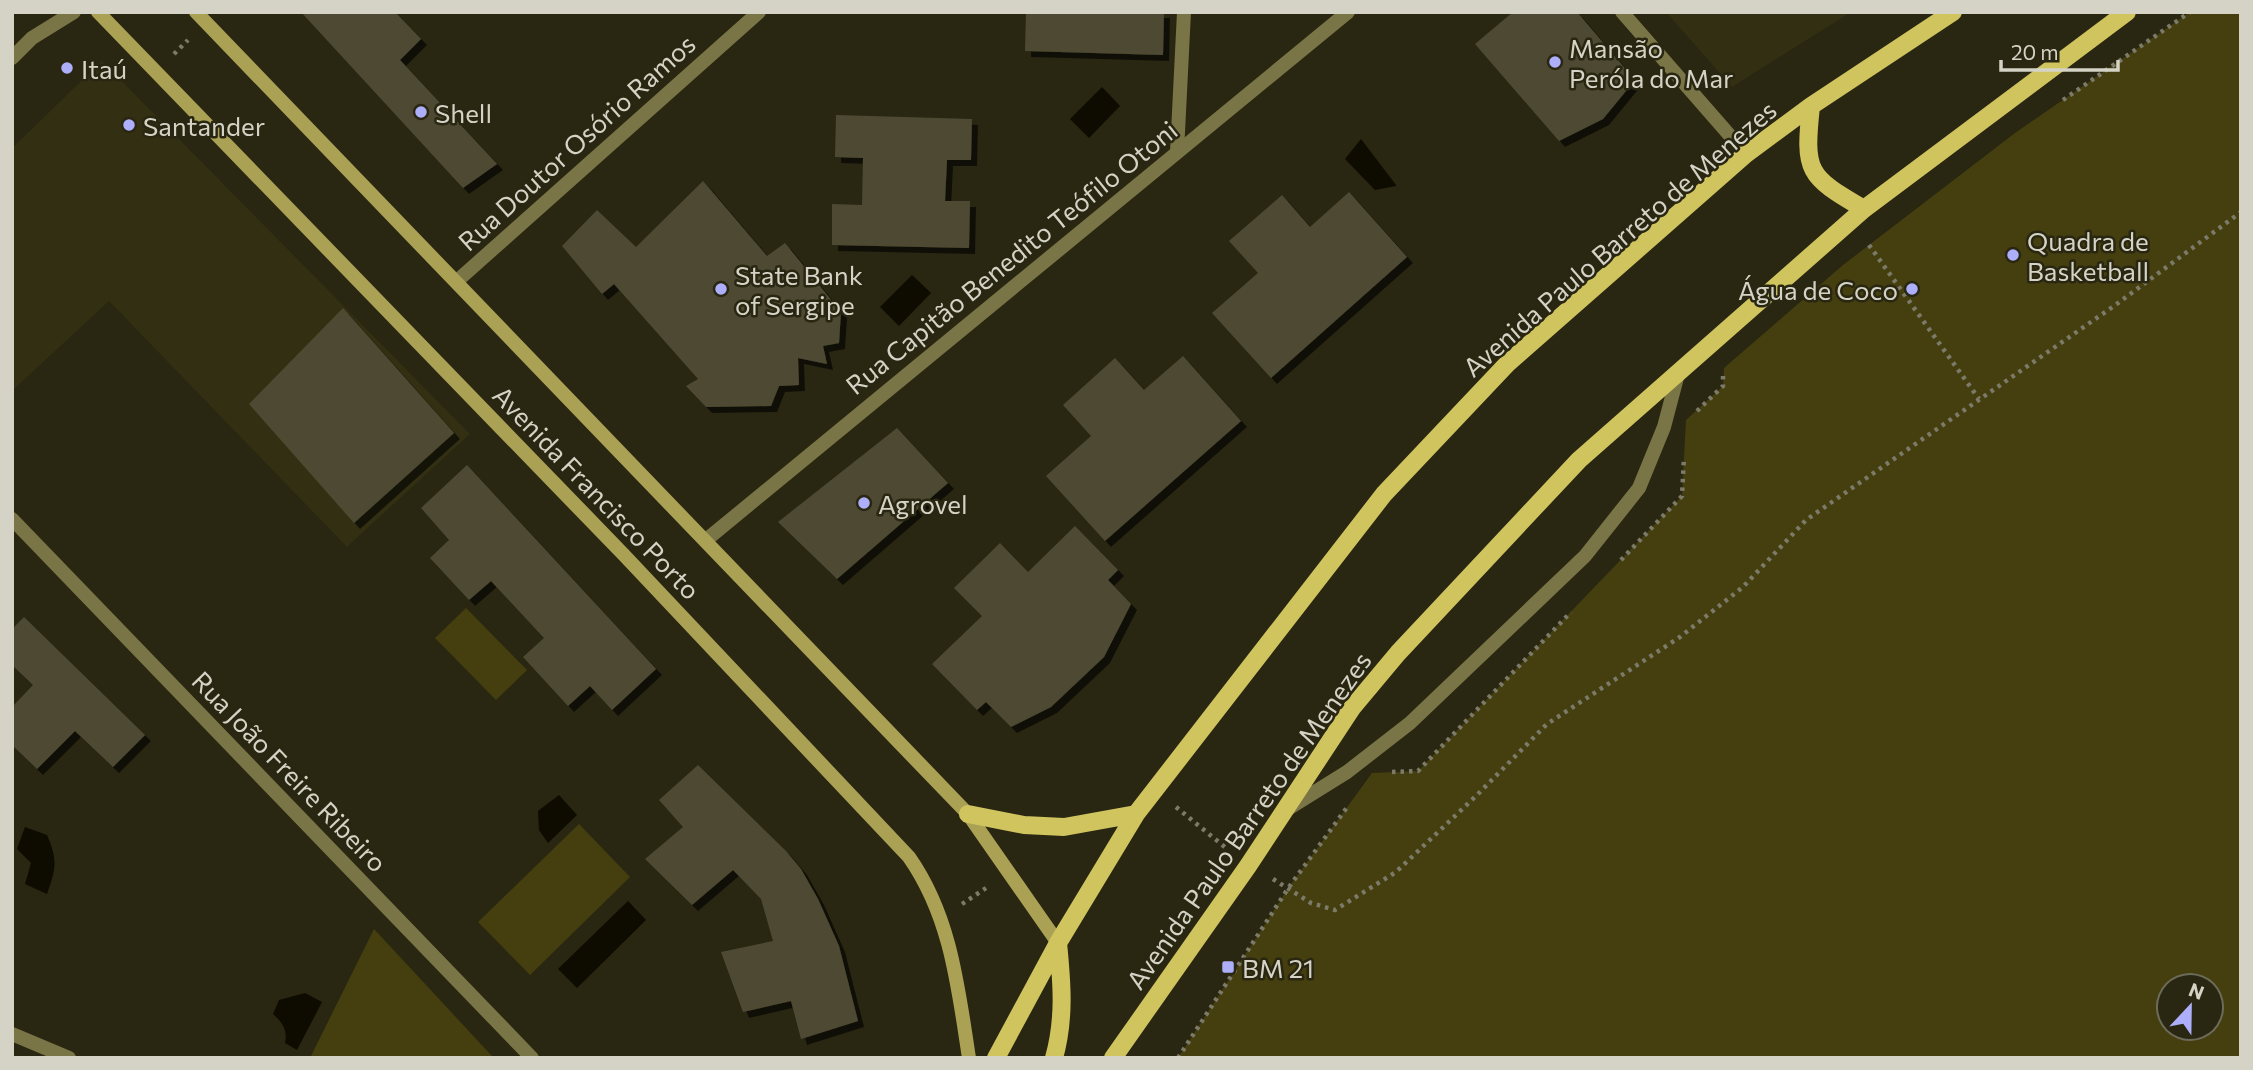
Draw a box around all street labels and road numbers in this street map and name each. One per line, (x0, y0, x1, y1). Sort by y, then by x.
street label: Rua Doutor Osório Ramos (451, 27, 701, 257)
street label: Avenida Paulo Barreto de Menezes (1456, 94, 1782, 382)
street label: Rua Capitão Benedito Teófilo Otoni (839, 114, 1183, 400)
street label: Avenida Francisco Porto (487, 379, 707, 605)
street label: Avenida Paulo Barreto de Menezes (1119, 645, 1377, 995)
street label: Rua João Freire Ribeiro (186, 664, 394, 878)

